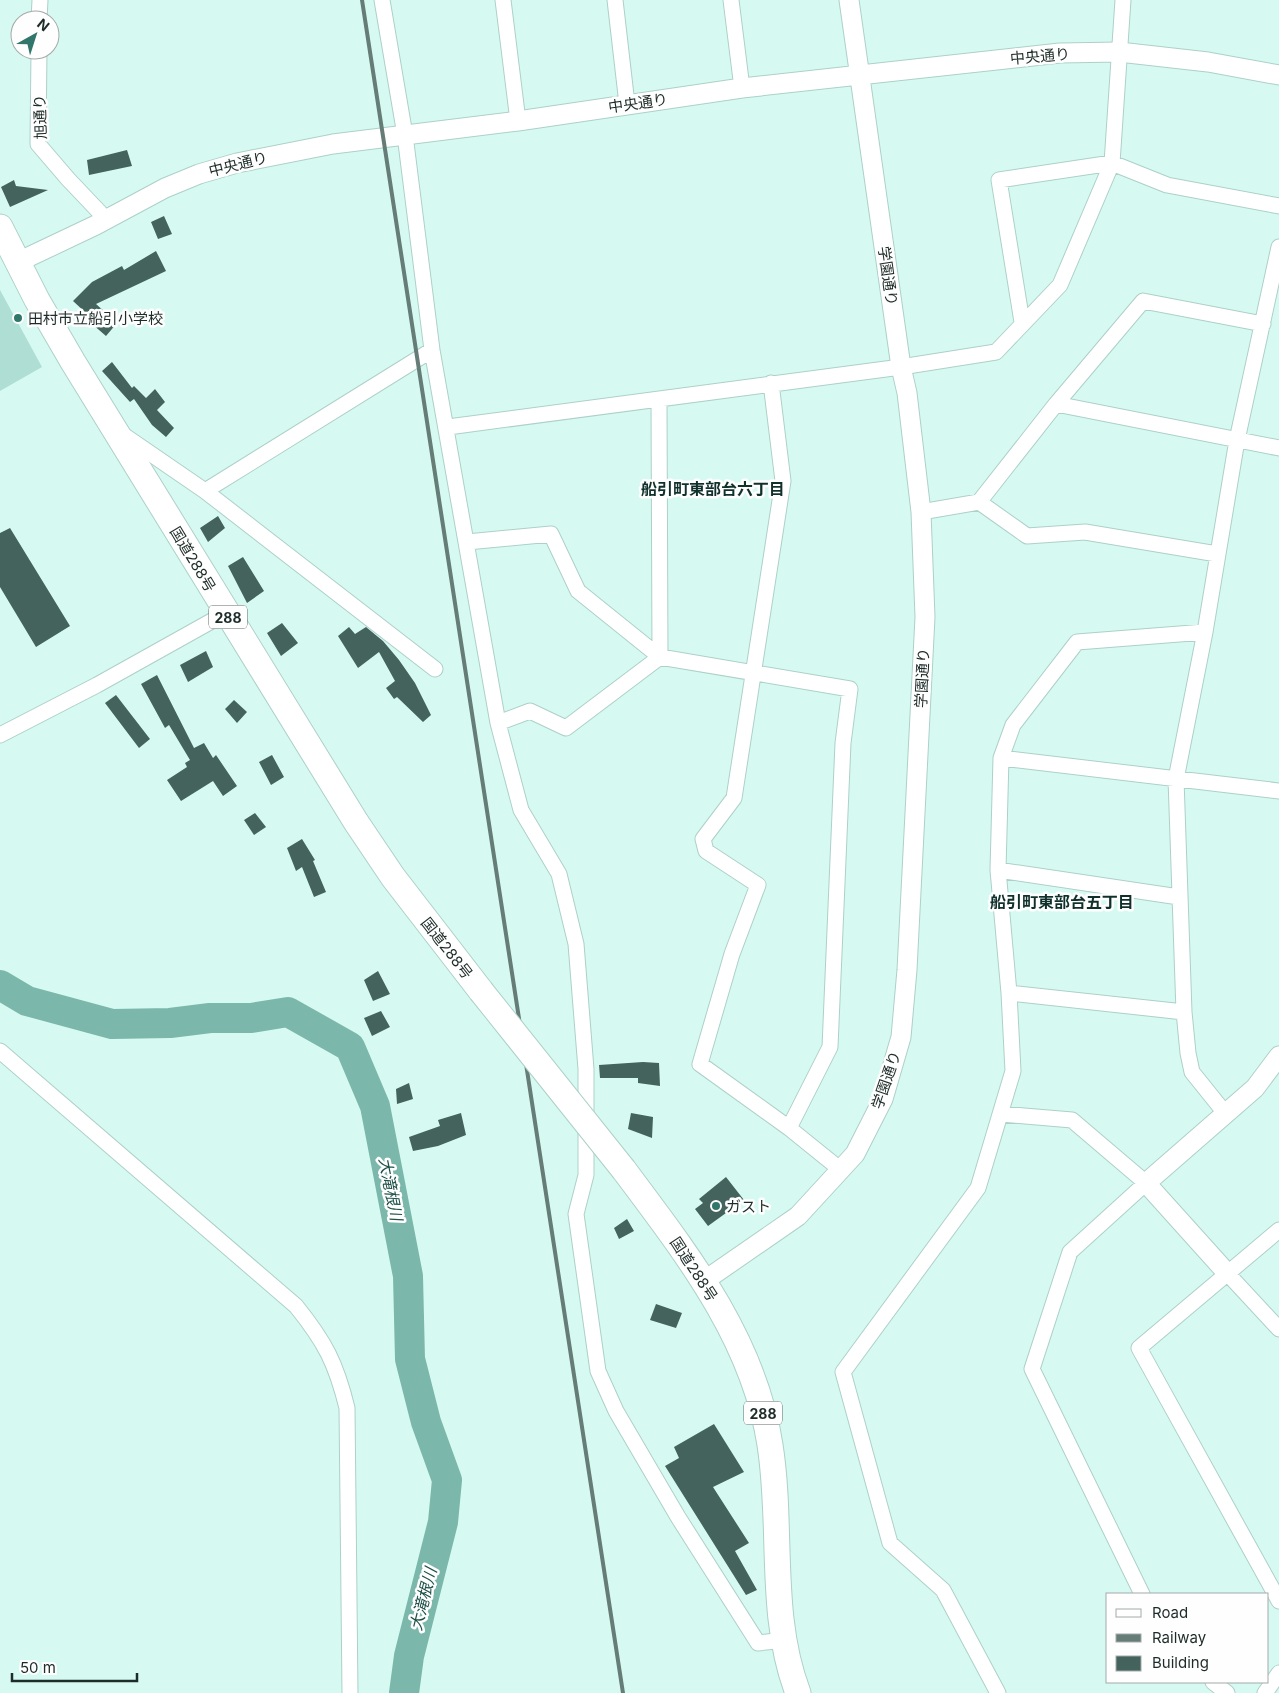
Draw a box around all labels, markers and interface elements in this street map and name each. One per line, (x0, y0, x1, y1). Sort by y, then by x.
north arrow (10, 10, 60, 60)
text: N (34, 15, 53, 34)
street label: 中央通り (1009, 44, 1071, 68)
street label: 中央通り (607, 89, 669, 117)
street label: 旭通り (30, 94, 50, 140)
street label: 中央通り (207, 148, 269, 180)
street label: 学園通り (874, 245, 902, 307)
place label: 田村市立船引小学校 (28, 309, 163, 328)
marker: 田村市立船引小学校 (12, 312, 24, 324)
district label: 船引町東部台六丁目 (641, 479, 785, 499)
street label: 国道288号 (166, 523, 220, 595)
road number: 288 (209, 606, 247, 628)
street label: 学園通り (911, 648, 933, 708)
district label: 船引町東部台五丁目 (990, 892, 1134, 912)
street label: 国道288号 (417, 913, 477, 983)
street label: 学園通り (867, 1049, 905, 1111)
water label: 大滝根川 (375, 1156, 407, 1224)
place label: ガスト (726, 1197, 771, 1216)
marker: ガスト (710, 1200, 722, 1212)
street label: 国道288号 (666, 1233, 722, 1305)
road number: 288 (744, 1402, 782, 1425)
water label: 大滝根川 (406, 1564, 441, 1632)
legend (1106, 1593, 1269, 1683)
text: Road (1152, 1603, 1188, 1622)
text: Railway (1152, 1628, 1207, 1647)
scale bar (12, 1650, 138, 1682)
text: Building (1152, 1653, 1209, 1672)
text: 50 m (20, 1658, 56, 1677)

